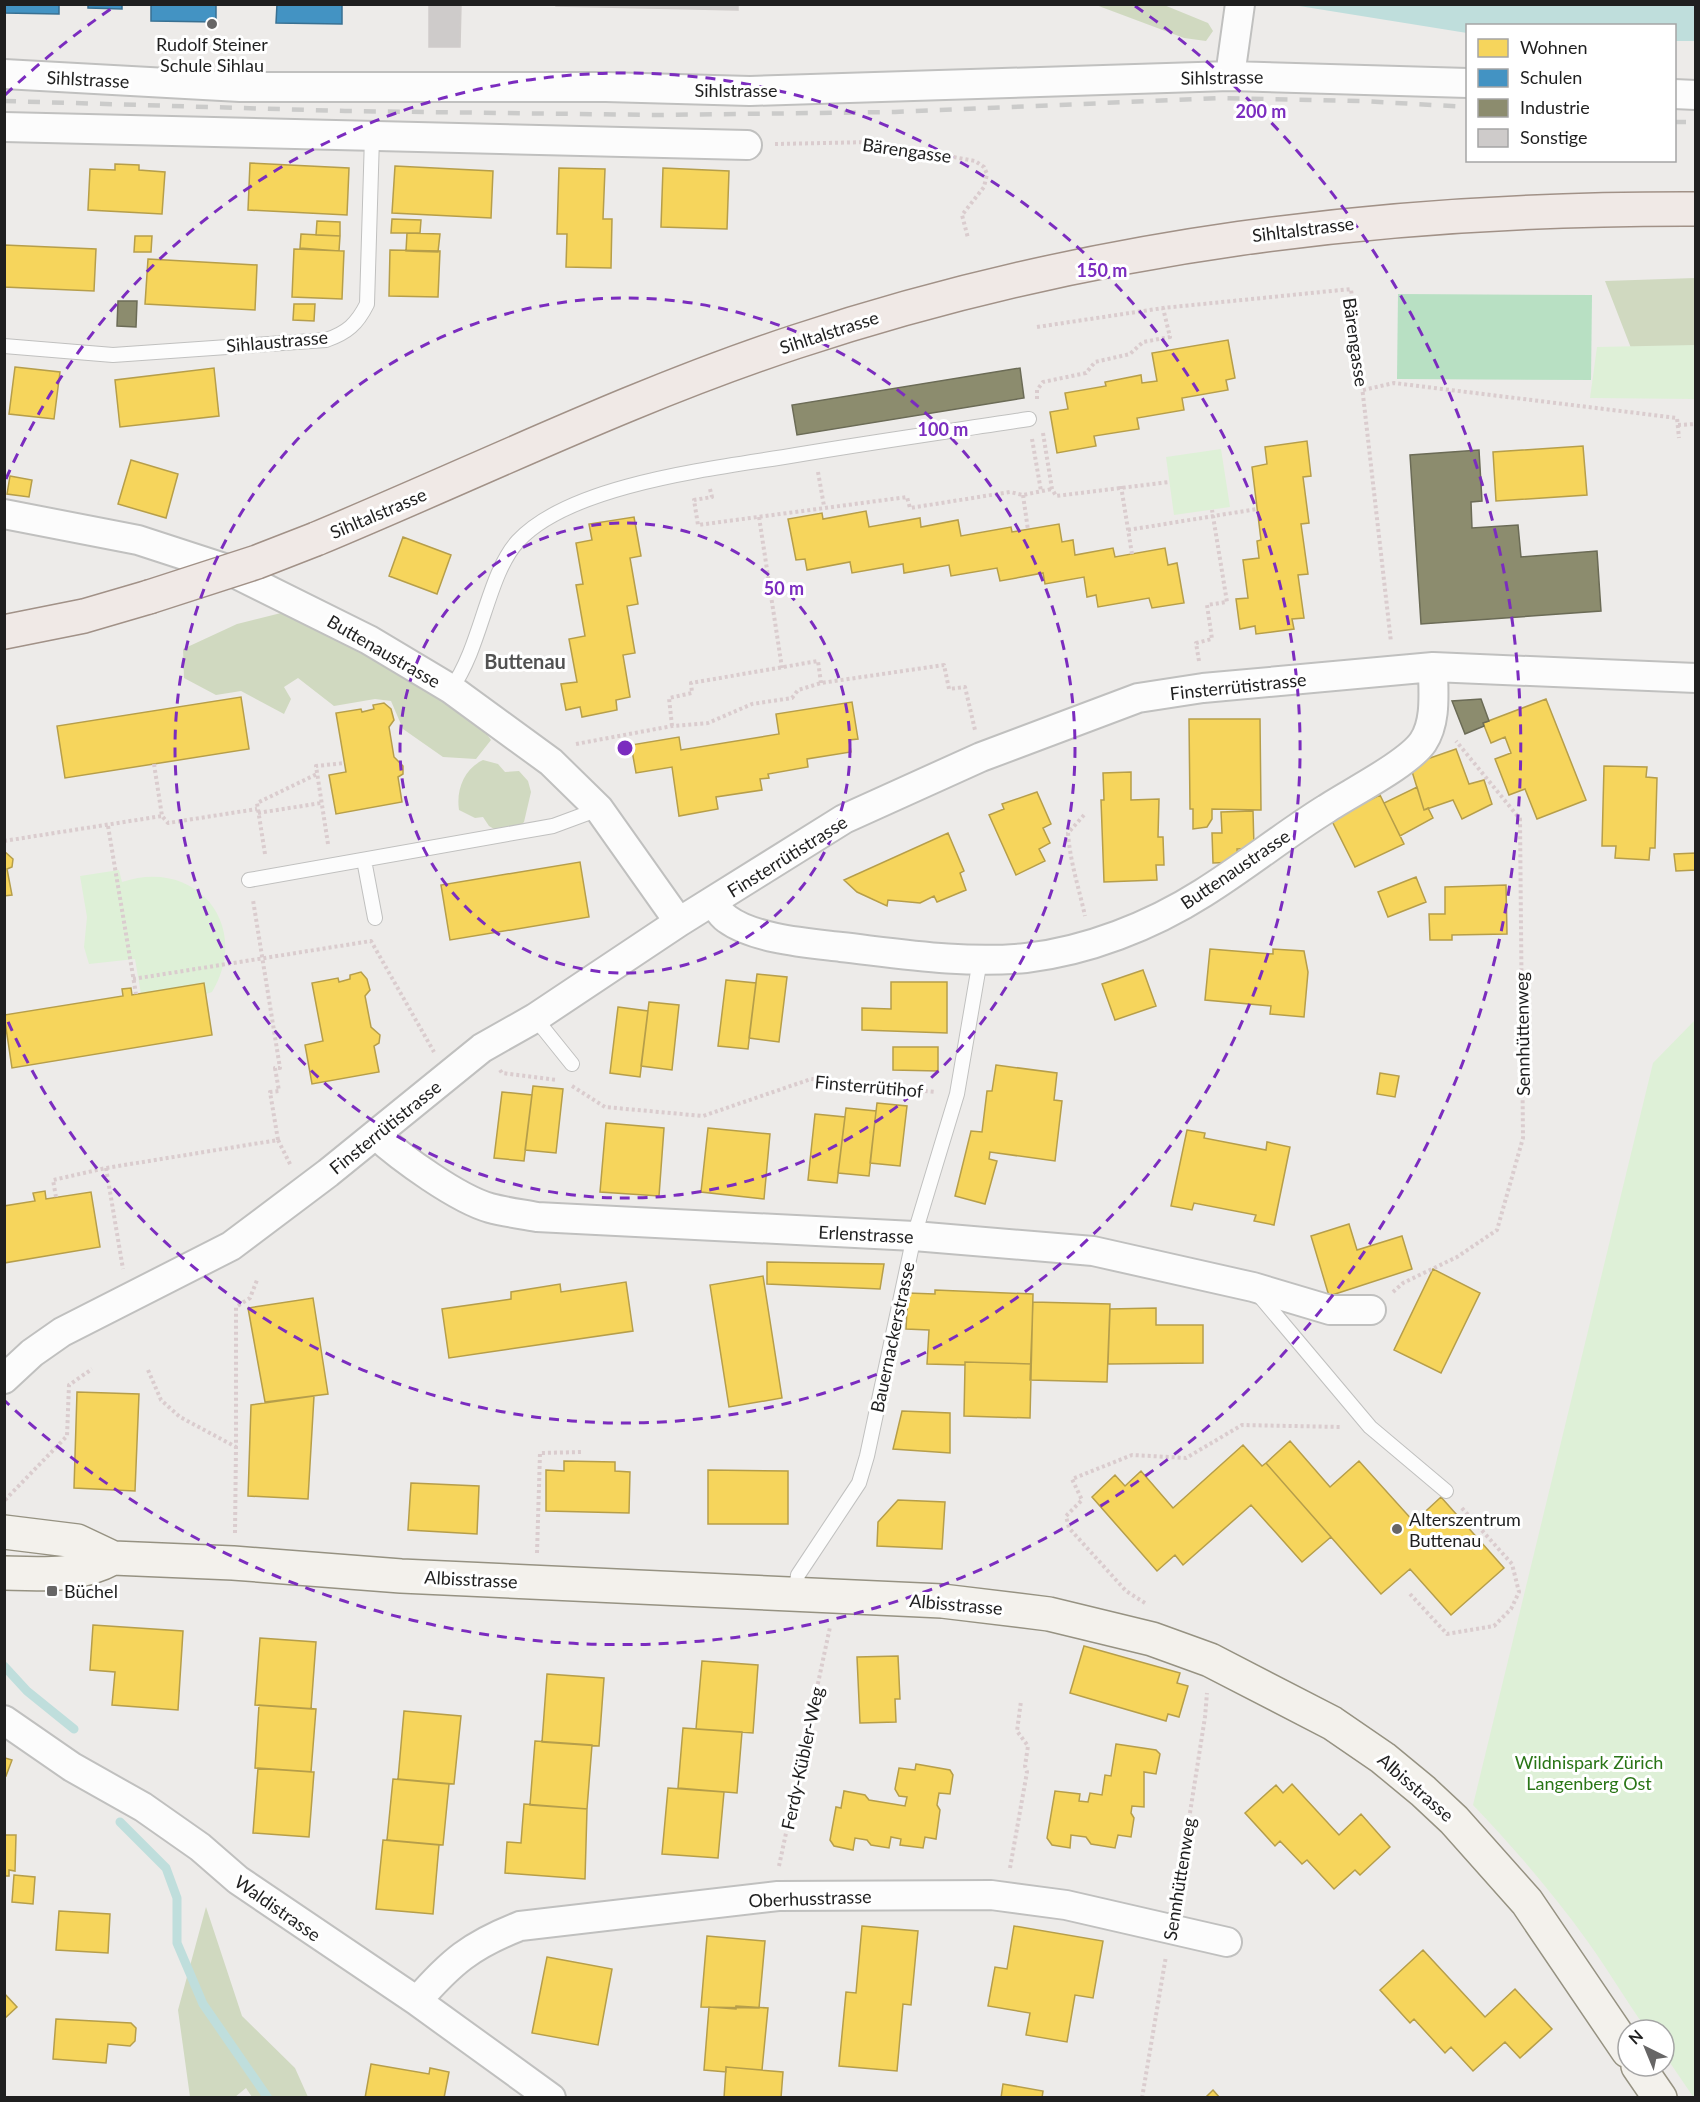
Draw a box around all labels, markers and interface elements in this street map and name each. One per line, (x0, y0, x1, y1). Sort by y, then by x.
marker: Rudolf Steiner Schule Sihlau (205, 17, 219, 31)
legend (1466, 24, 1676, 162)
place label: Rudolf Steiner Schule Sihlau (156, 33, 268, 76)
text: Wohnen (1520, 36, 1587, 58)
street label: Sihlstrasse (1180, 65, 1264, 89)
street label: Sihlstrasse (46, 66, 130, 92)
text: Schulen (1520, 66, 1582, 88)
street label: Sihlstrasse (695, 79, 778, 101)
text: Industrie (1520, 96, 1590, 118)
text: 200 m (1236, 100, 1286, 122)
text: Sonstige (1520, 126, 1588, 148)
street label: Bärengasse (861, 133, 953, 167)
street label: Sihltalstrasse (1251, 212, 1355, 246)
text: 150 m (1077, 259, 1127, 281)
street label: Bärengasse (1339, 296, 1373, 388)
street label: Sihltalstrasse (777, 306, 881, 358)
street label: Sihlaustrasse (225, 326, 329, 356)
text: 100 m (918, 418, 968, 440)
street label: Sihltalstrasse (326, 483, 430, 543)
text: 50 m (764, 577, 804, 599)
street label: Buttenaustrasse (324, 610, 444, 692)
district label: Buttenau (484, 649, 566, 673)
street label: Finsterrütistrasse (1169, 668, 1307, 704)
centre of rings (615, 738, 635, 758)
street label: Finsterrütistrasse (723, 810, 851, 902)
street label: Buttenaustrasse (1176, 824, 1294, 914)
street label: Sennhüttenweg (1510, 972, 1534, 1096)
street label: Finsterrütihof (814, 1070, 925, 1102)
street label: Finsterrütistrasse (325, 1075, 445, 1179)
street label: Erlenstrasse (818, 1221, 914, 1247)
street label: Bauernackerstrasse (865, 1260, 919, 1414)
place label: Alterszentrum Buttenau (1409, 1508, 1521, 1551)
marker: Alterszentrum Buttenau (1390, 1522, 1404, 1536)
street label: Albisstrasse (424, 1566, 518, 1592)
place label: Büchel (64, 1580, 118, 1602)
marker: Büchel (45, 1584, 59, 1598)
street label: Albisstrasse (909, 1589, 1003, 1619)
street label: Ferdy-Kübler-Weg (776, 1685, 828, 1831)
street label: Albisstrasse (1374, 1748, 1458, 1826)
park label: Wildnispark Zürich Langenberg Ost (1515, 1751, 1663, 1794)
street label: Sennhüttenweg (1158, 1816, 1200, 1942)
street label: Waldistrasse (231, 1870, 325, 1946)
street label: Oberhusstrasse (748, 1885, 872, 1911)
north arrow (1616, 2018, 1676, 2078)
text: N (1624, 2026, 1646, 2048)

